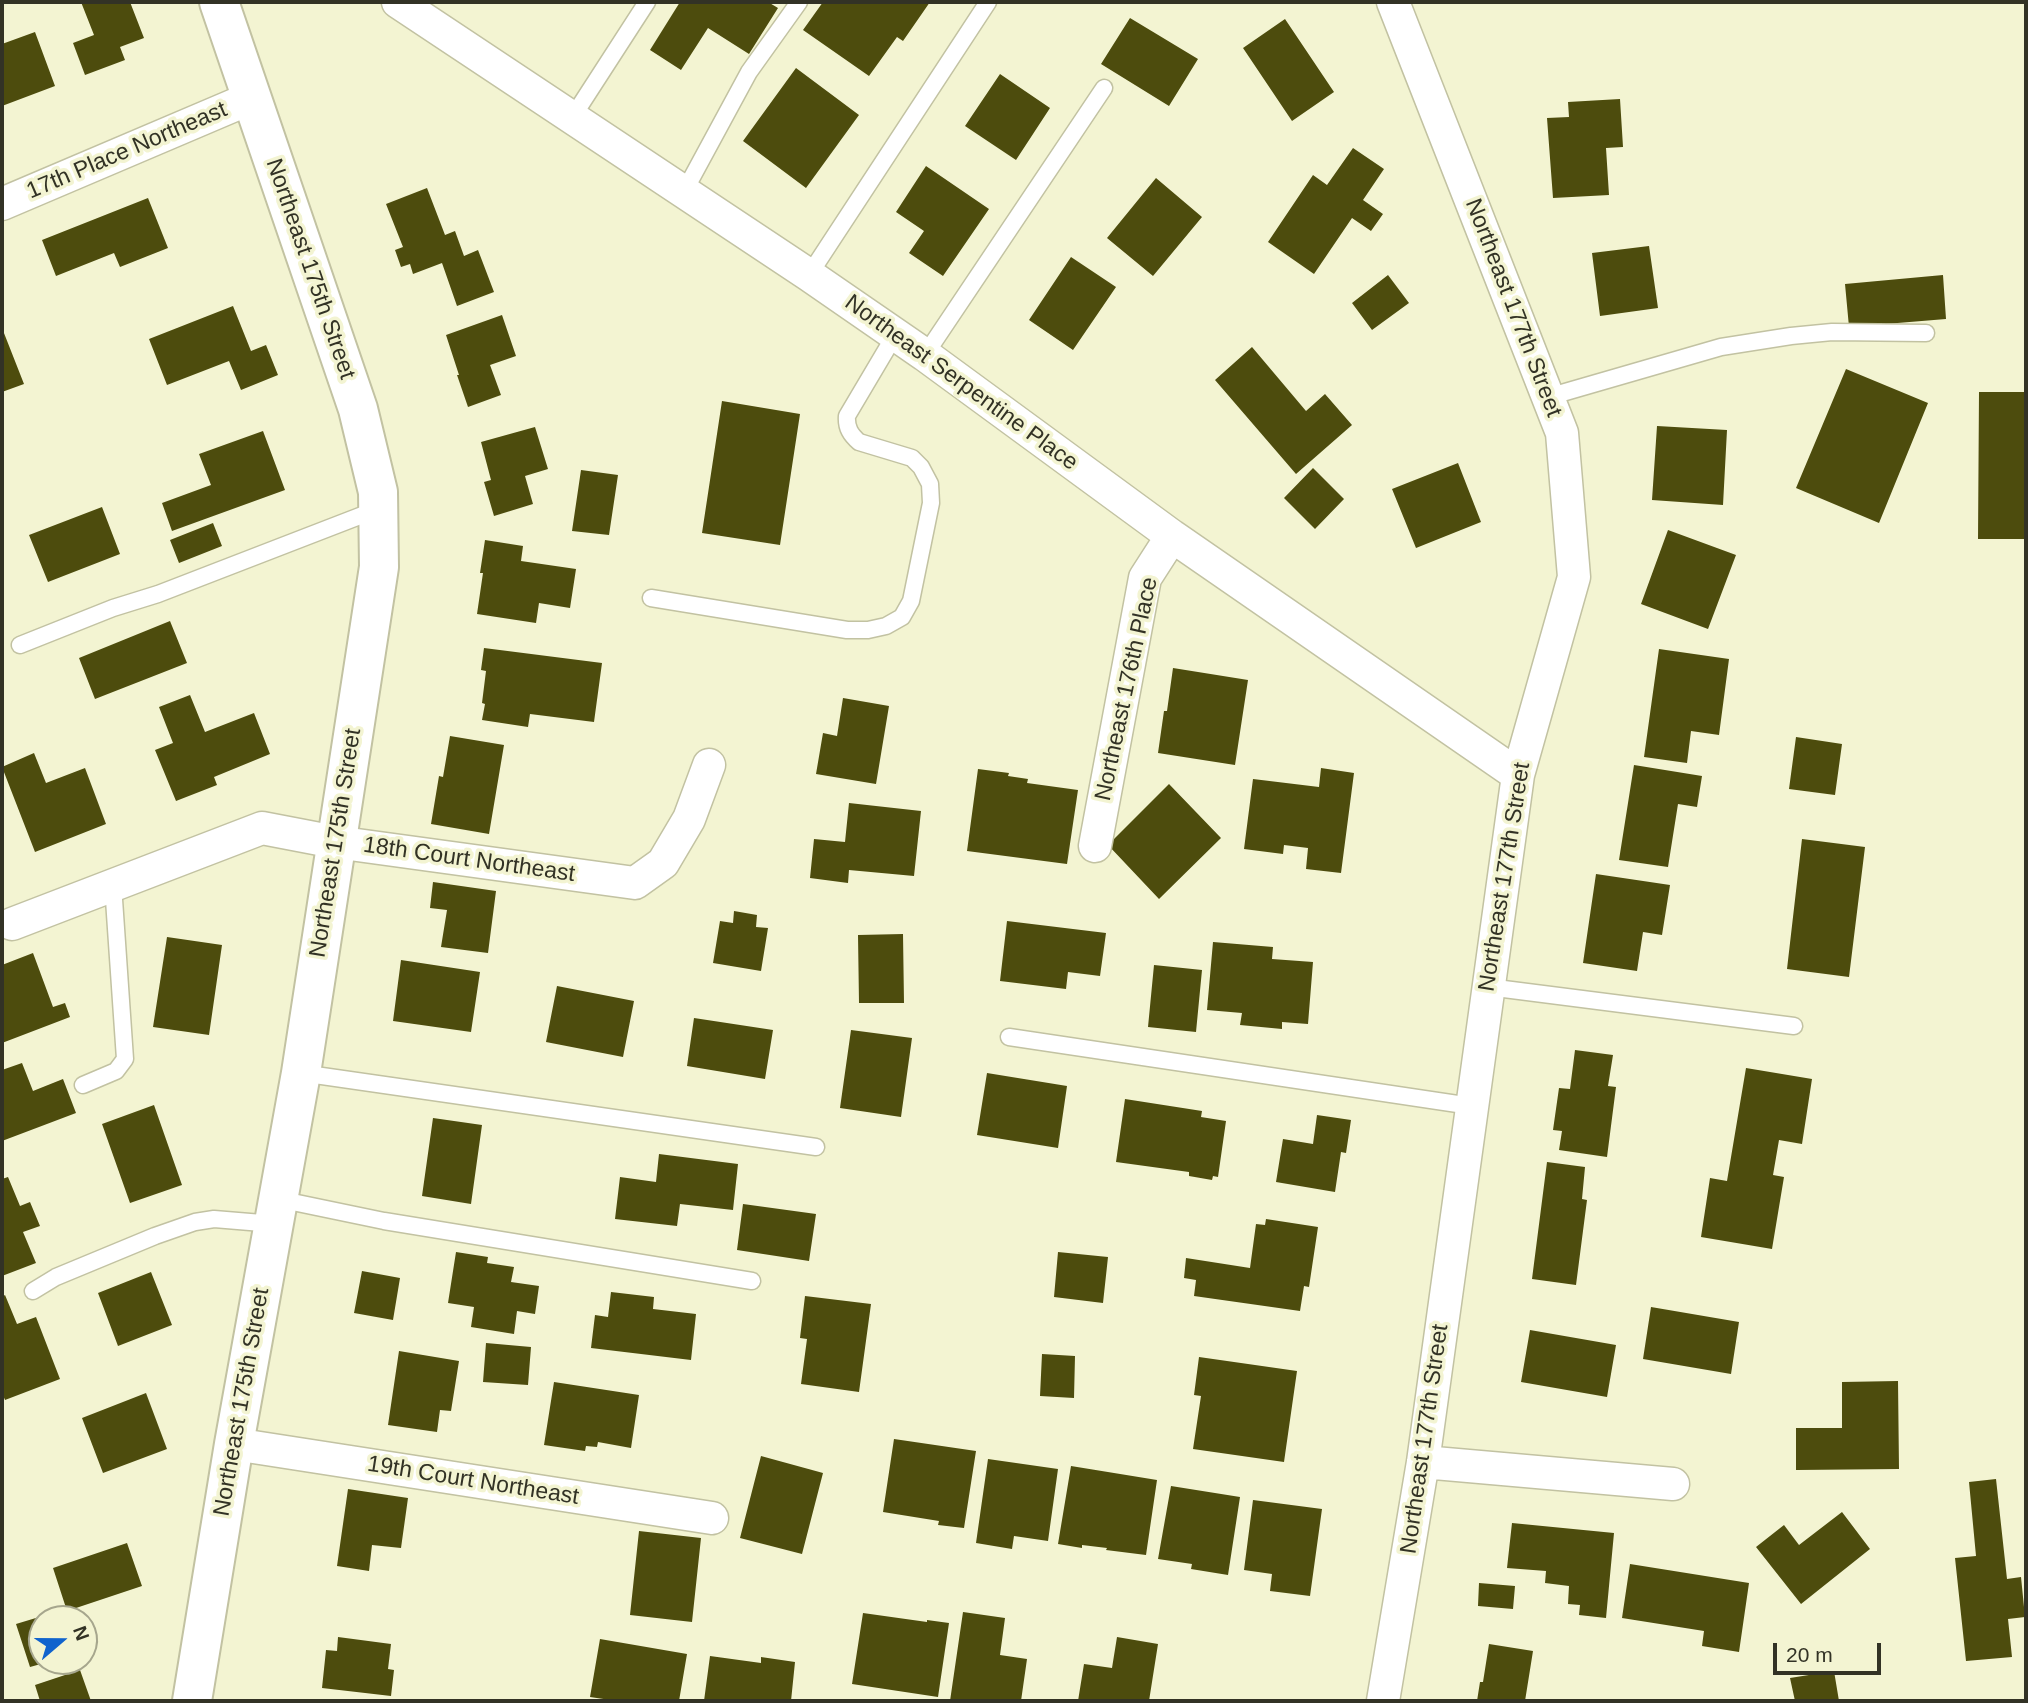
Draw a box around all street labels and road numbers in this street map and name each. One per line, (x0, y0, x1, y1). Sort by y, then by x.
street label: 17th Place Northeast (23, 96, 231, 206)
street label: Northeast 175th Street (259, 155, 361, 383)
street label: Northeast 177th Street (1459, 195, 1567, 421)
street label: Northeast Serpentine Place (839, 289, 1083, 477)
street label: Northeast 176th Place (1090, 575, 1164, 803)
street label: Northeast 175th Street (304, 727, 368, 959)
street label: Northeast 177th Street (1473, 761, 1537, 993)
street label: 18th Court Northeast (361, 831, 577, 889)
street label: Northeast 175th Street (208, 1286, 276, 1518)
street label: Northeast 177th Street (1395, 1322, 1455, 1556)
street label: 19th Court Northeast (365, 1451, 581, 1511)

